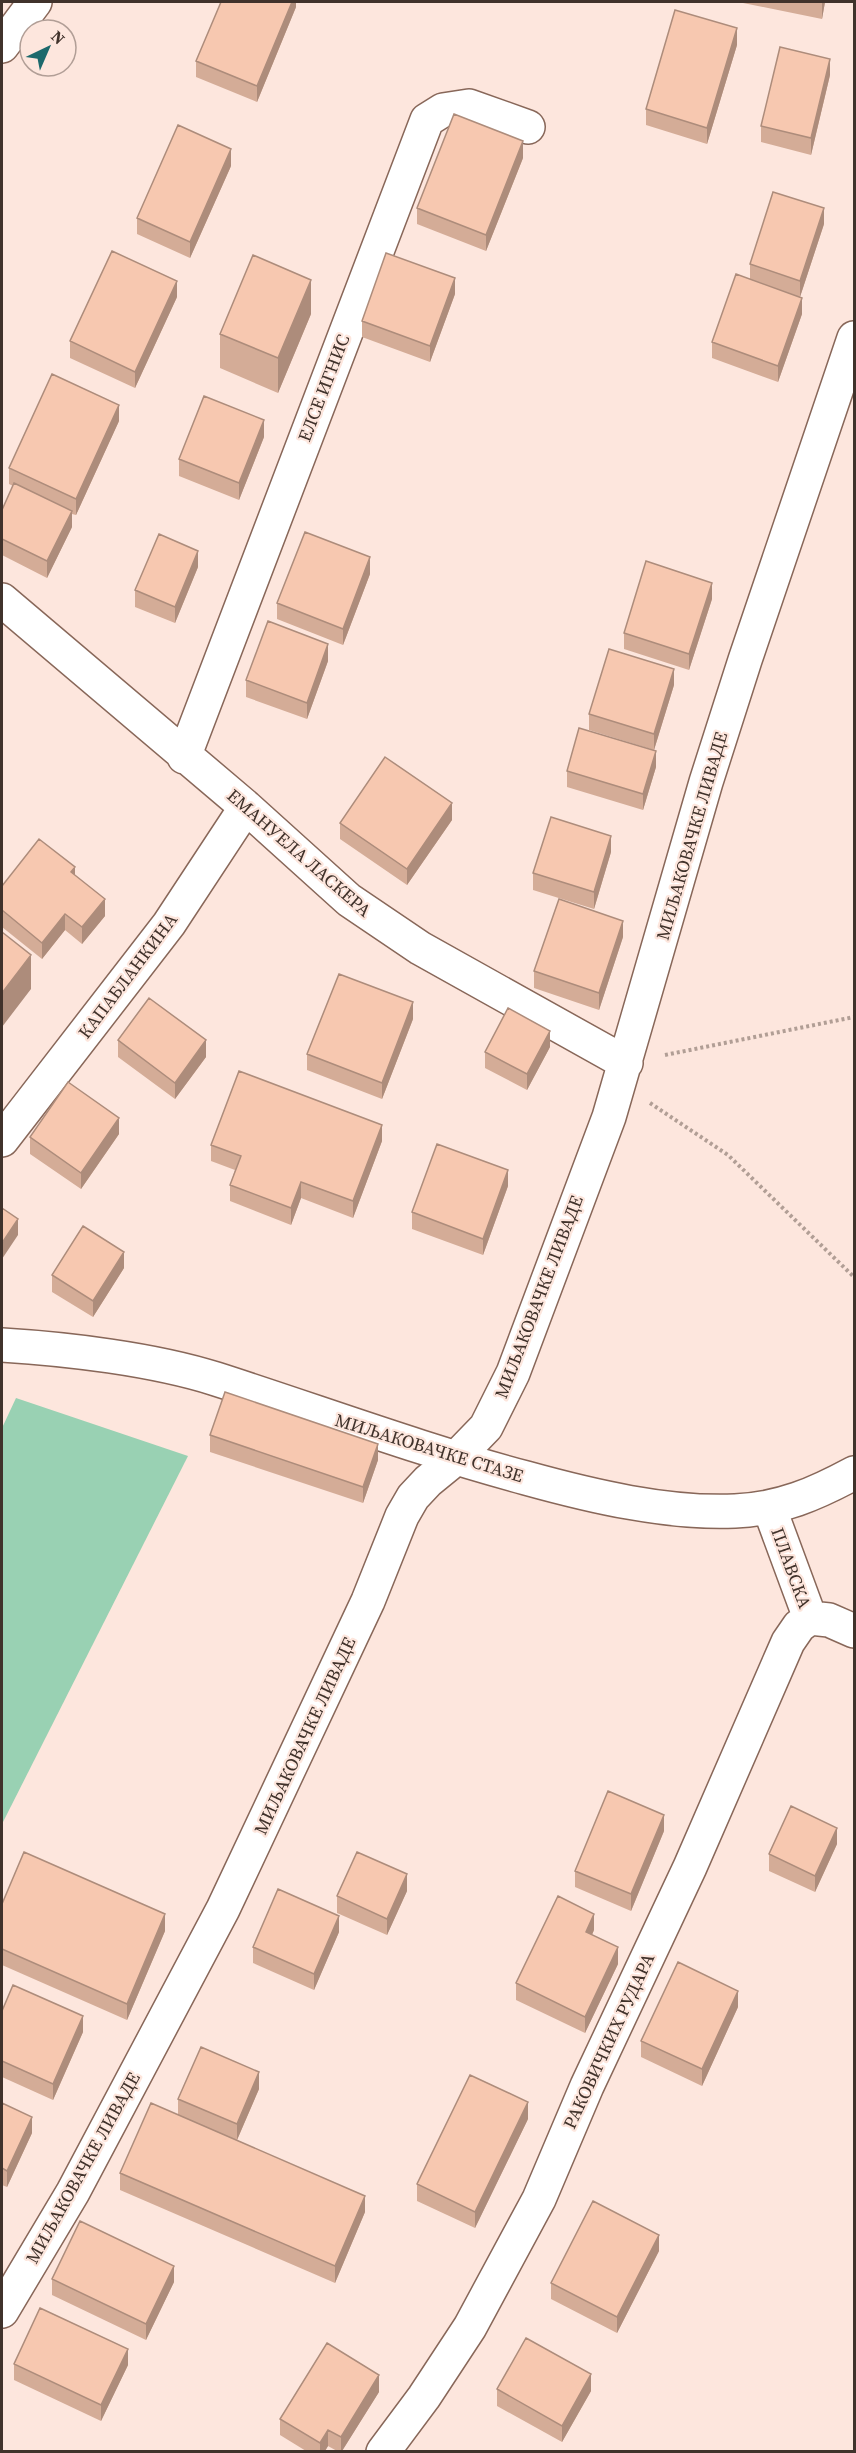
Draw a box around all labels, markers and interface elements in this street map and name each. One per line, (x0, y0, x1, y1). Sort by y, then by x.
north arrow (18, 18, 78, 78)
text: N (47, 25, 71, 49)
street label: ЕЛСЕ ИГНИС (292, 331, 355, 445)
street label: МИЉАКОВАЧКЕ ЛИВАДЕ (650, 729, 733, 943)
street label: ЕМАНУЕЛА ЛАСКЕРА (222, 783, 377, 922)
street label: КАПАБЛАНКИНА (72, 908, 183, 1044)
street label: МИЉАКОВАЧКЕ ЛИВАДЕ (488, 1192, 589, 1402)
street label: МИЉАКОВАЧКЕ СТАЗЕ (332, 1407, 527, 1488)
street label: ПЛАВСКА (765, 1524, 818, 1612)
street label: МИЉАКОВАЧКЕ ЛИВАДЕ (248, 1633, 361, 1839)
street label: РАКОВИЧКИХ РУДАРА (557, 1949, 660, 2133)
street label: МИЉАКОВАЧКЕ ЛИВАДЕ (19, 2067, 146, 2268)

